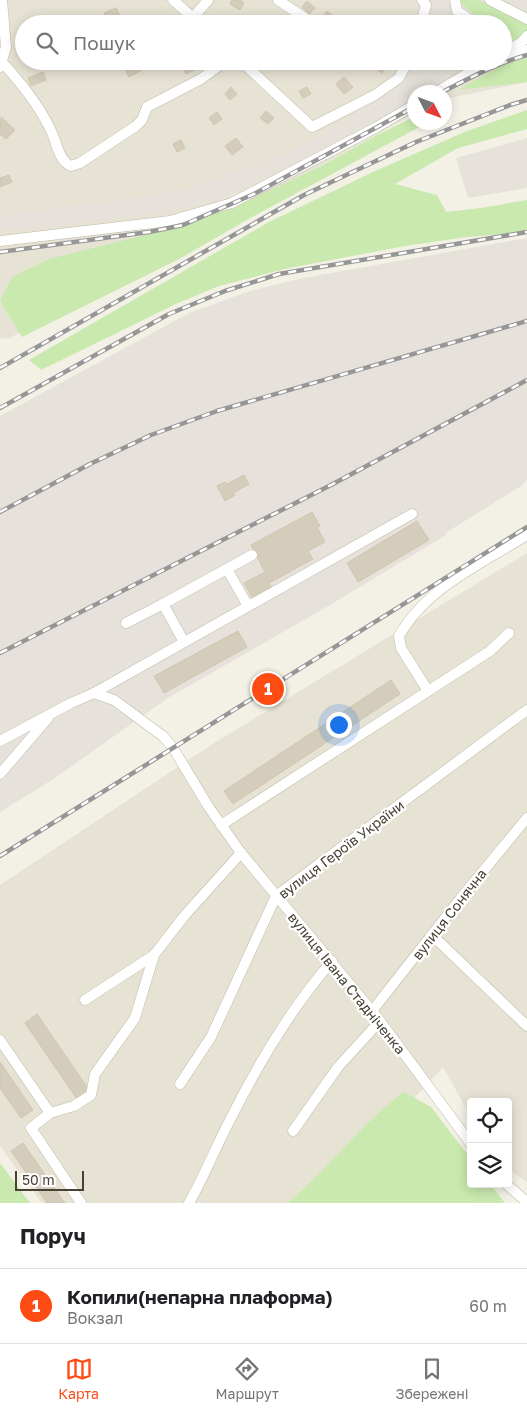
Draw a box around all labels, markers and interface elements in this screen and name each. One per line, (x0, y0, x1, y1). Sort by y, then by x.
search box (15, 15, 512, 70)
icon: search (33, 29, 61, 57)
text: Пошук (73, 31, 136, 54)
north arrow (407, 85, 452, 130)
pin: 1 (252, 670, 284, 708)
your location (326, 712, 352, 738)
street label: вулиця Героїв України (275, 796, 407, 902)
street label: вулиця Сонячна (408, 865, 490, 963)
street label: вулиця Івана Стадніченка (285, 909, 409, 1057)
map controls (467, 1098, 512, 1188)
button: locate (467, 1098, 512, 1143)
button: layers (467, 1143, 512, 1188)
scale bar (15, 1168, 84, 1191)
text: 50 m (22, 1171, 55, 1188)
text: Поруч (20, 1223, 86, 1249)
text: Копили(непарна плаформа) (67, 1285, 333, 1308)
text: 1 (32, 1296, 40, 1316)
text: 60 m (469, 1296, 507, 1316)
text: Вокзал (67, 1308, 123, 1328)
tab: Карта (58, 1355, 99, 1402)
tab: Маршрут (216, 1355, 279, 1402)
tab: Збережені (395, 1355, 469, 1402)

